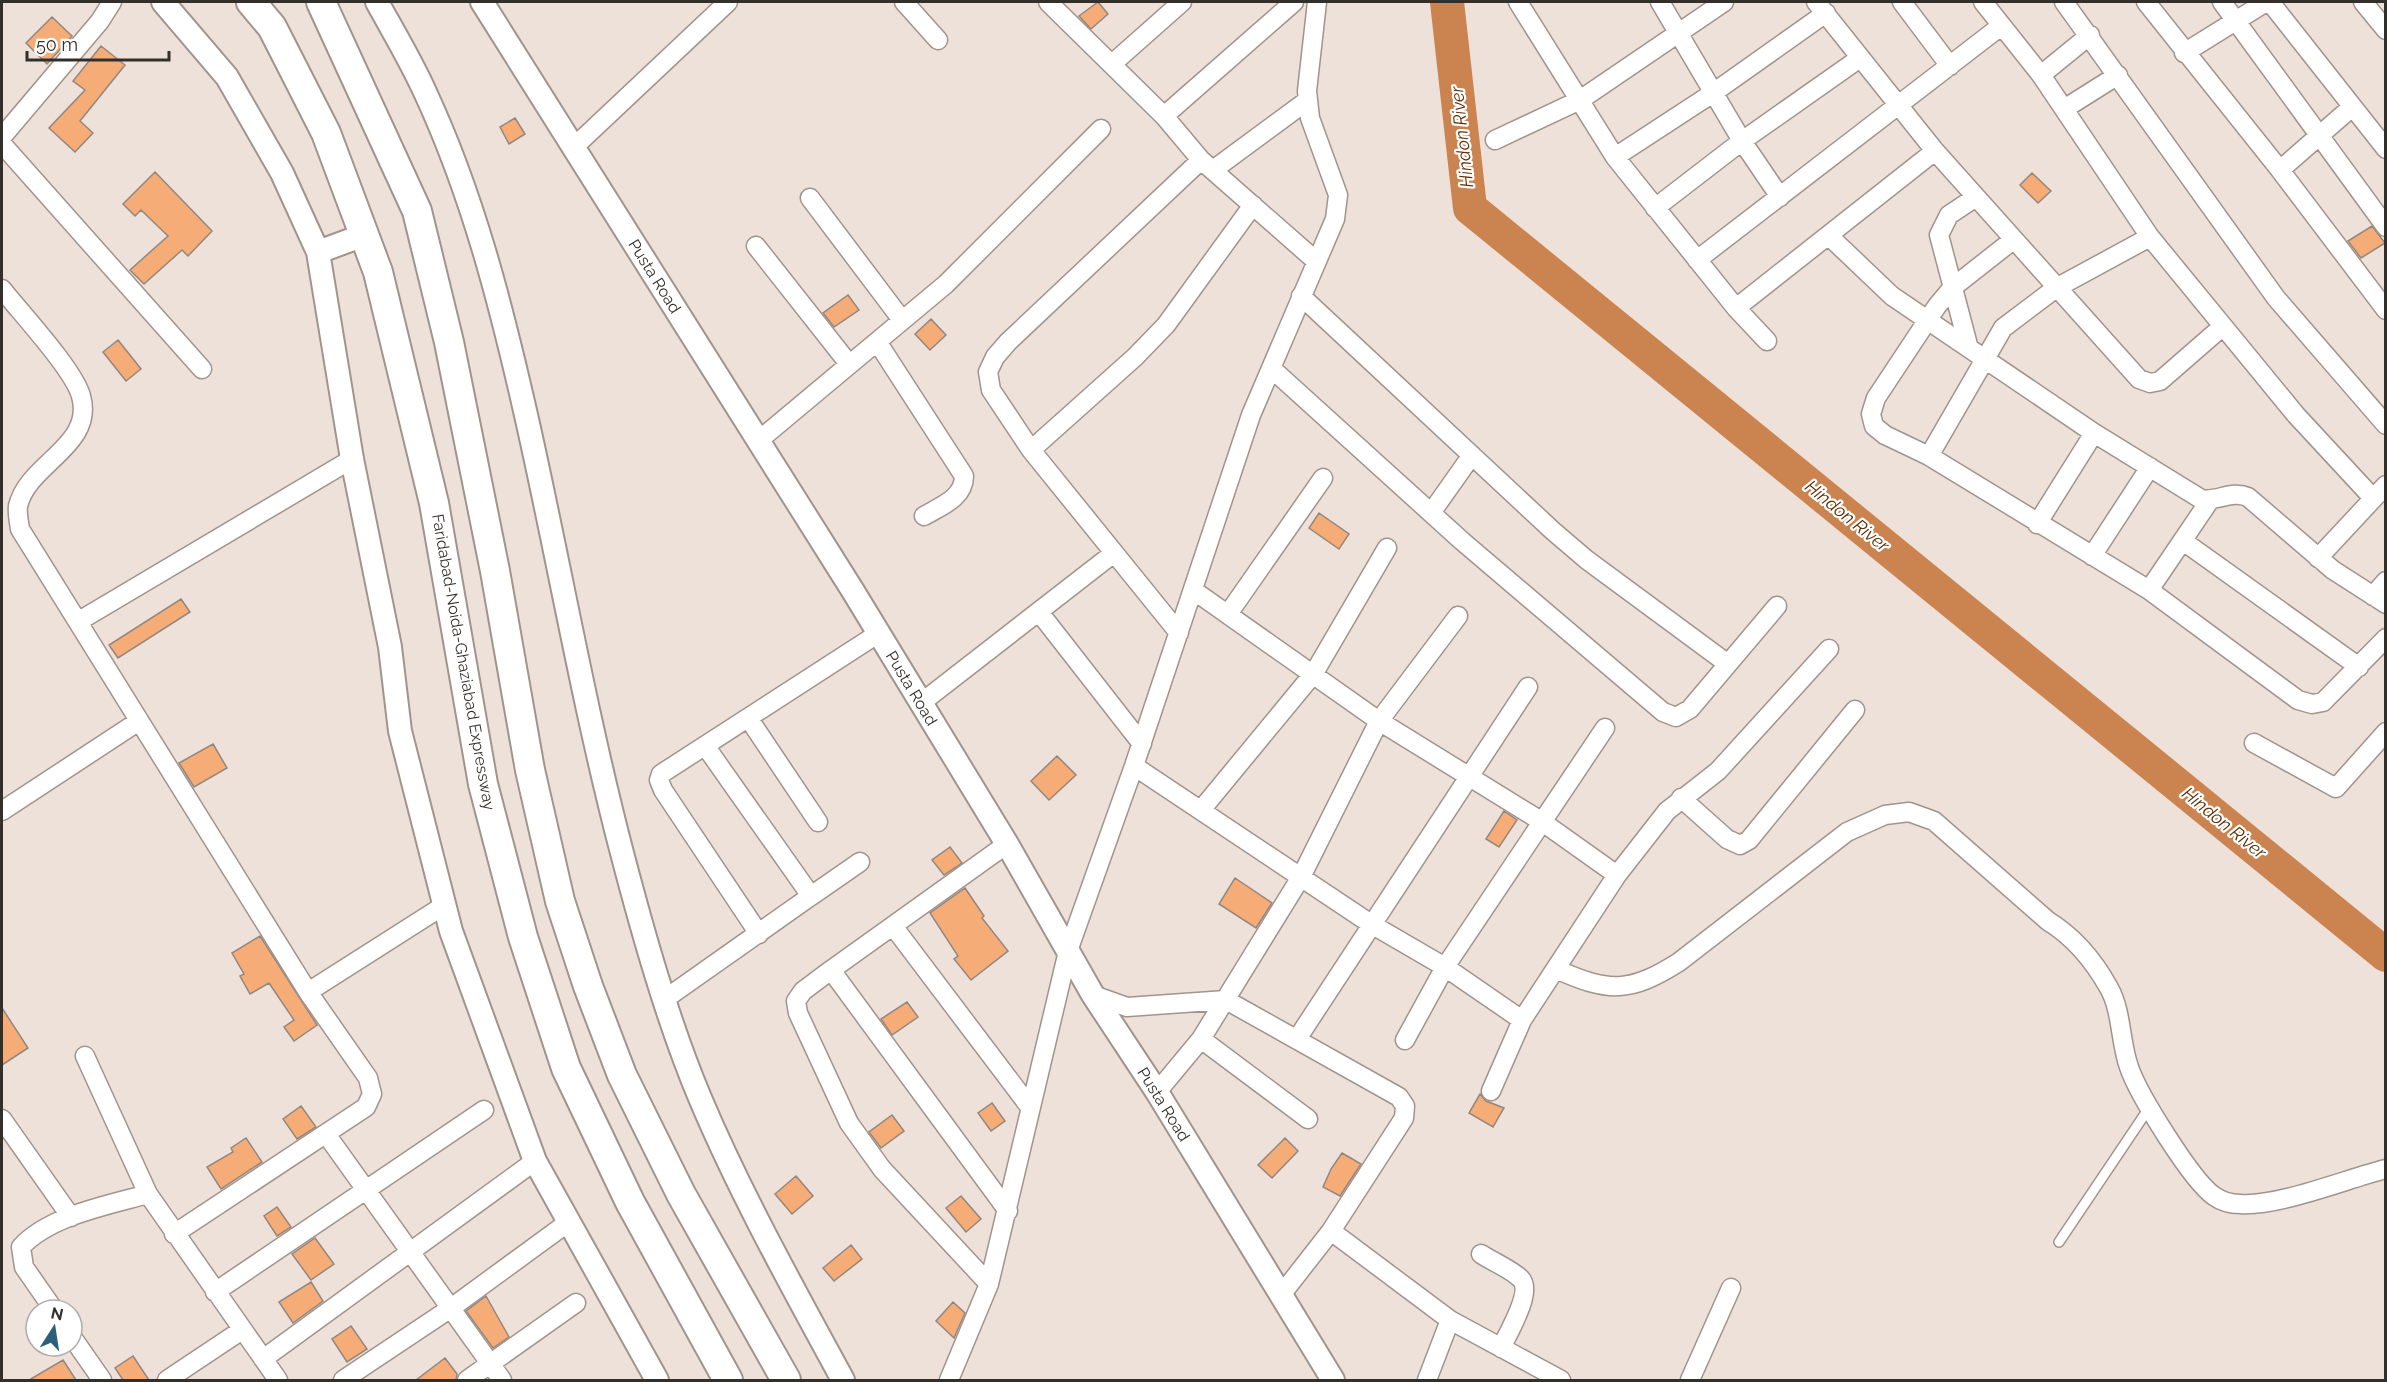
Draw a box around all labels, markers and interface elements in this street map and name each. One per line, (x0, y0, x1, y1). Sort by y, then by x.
scale bar (27, 24, 170, 62)
text: 50 m (36, 34, 78, 55)
water label: Hindon River (1446, 85, 1477, 189)
street label: Pusta Road (624, 236, 685, 317)
water label: Hindon River (1801, 475, 1894, 556)
street label: Faridabad-Noida-Ghaziabad Expressway (428, 512, 499, 812)
street label: Pusta Road (882, 647, 941, 729)
water label: Hindon River (2178, 782, 2271, 863)
street label: Pusta Road (1133, 1064, 1194, 1145)
north arrow (24, 1298, 84, 1358)
text: N (49, 1303, 65, 1324)

